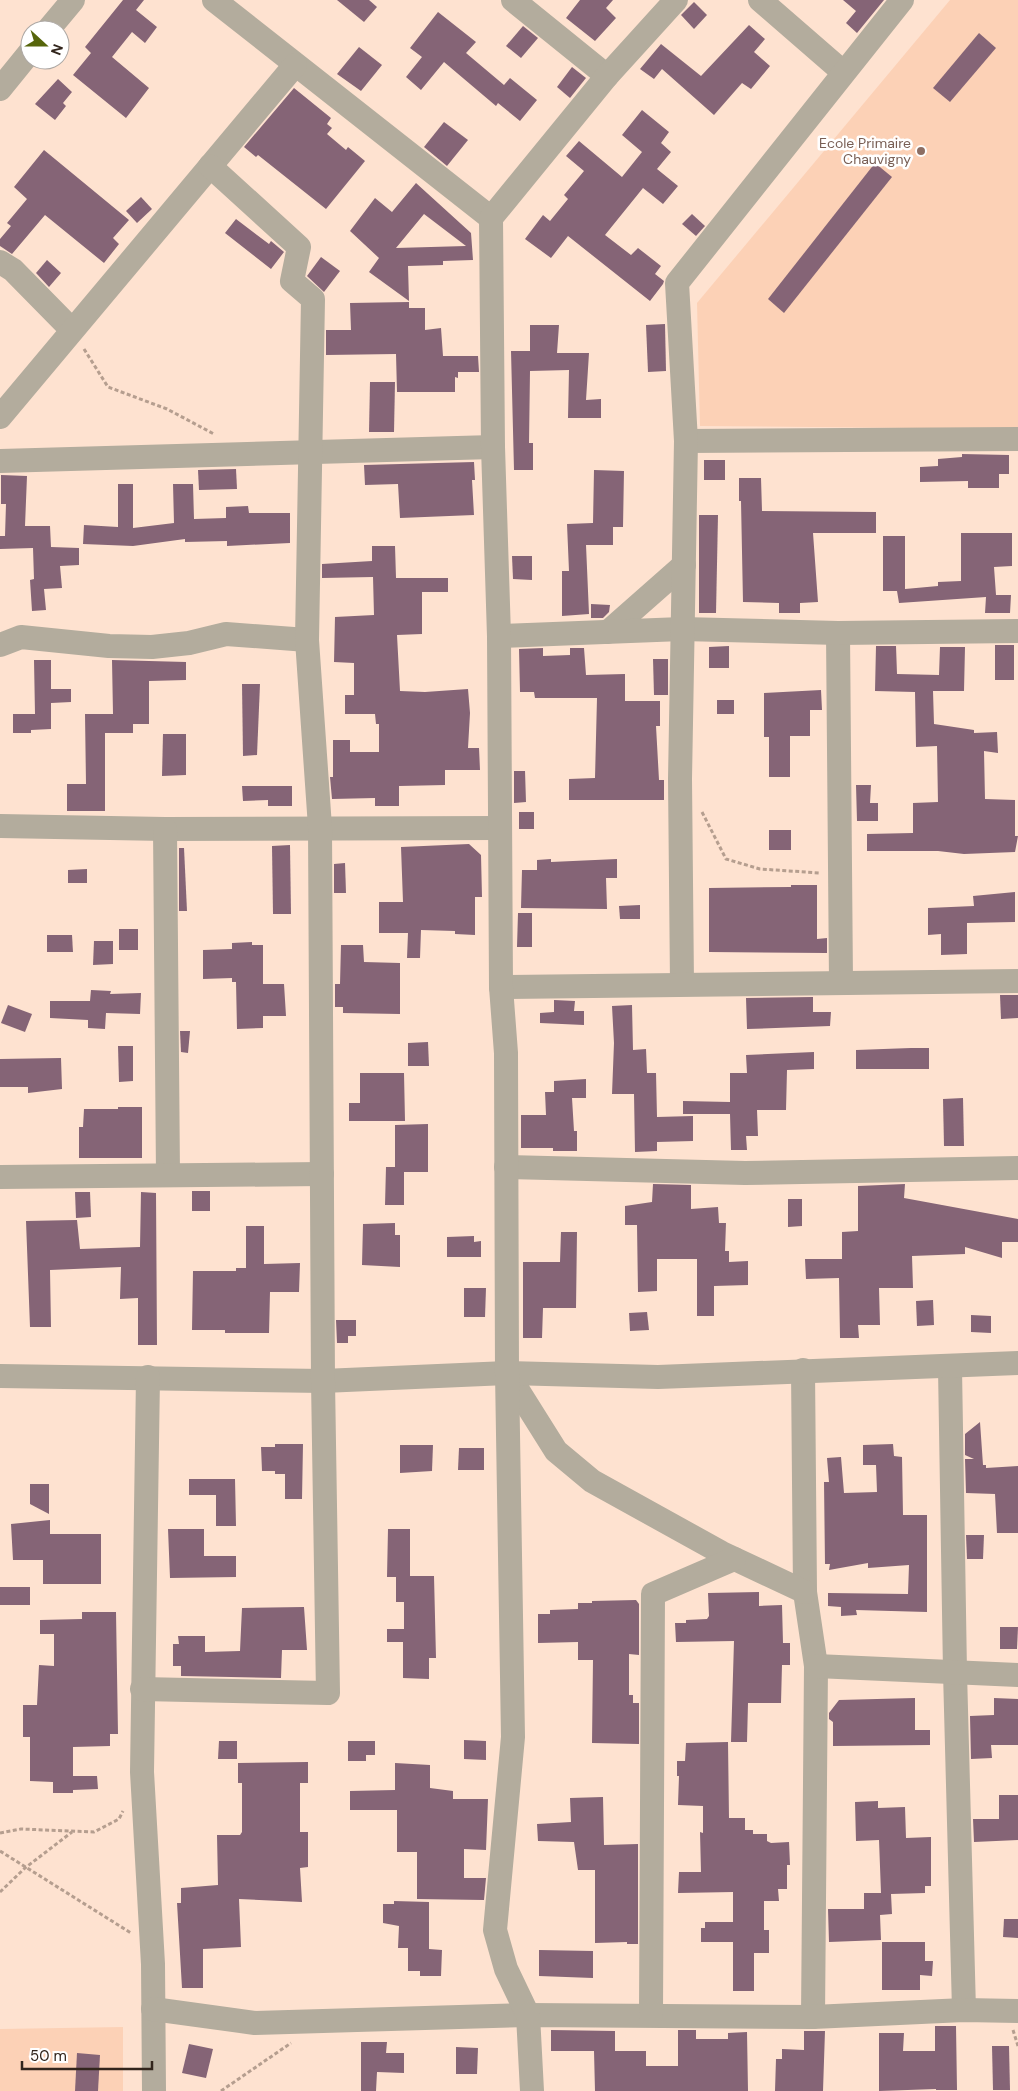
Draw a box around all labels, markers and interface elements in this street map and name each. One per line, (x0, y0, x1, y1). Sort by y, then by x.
north arrow (20, 20, 70, 70)
text: N (47, 42, 67, 58)
place label: Ecole Primaire Chauvigny (819, 134, 911, 168)
marker: Ecole Primaire Chauvigny (915, 145, 927, 157)
scale bar (22, 2038, 152, 2070)
text: 50 m (30, 2046, 67, 2066)

